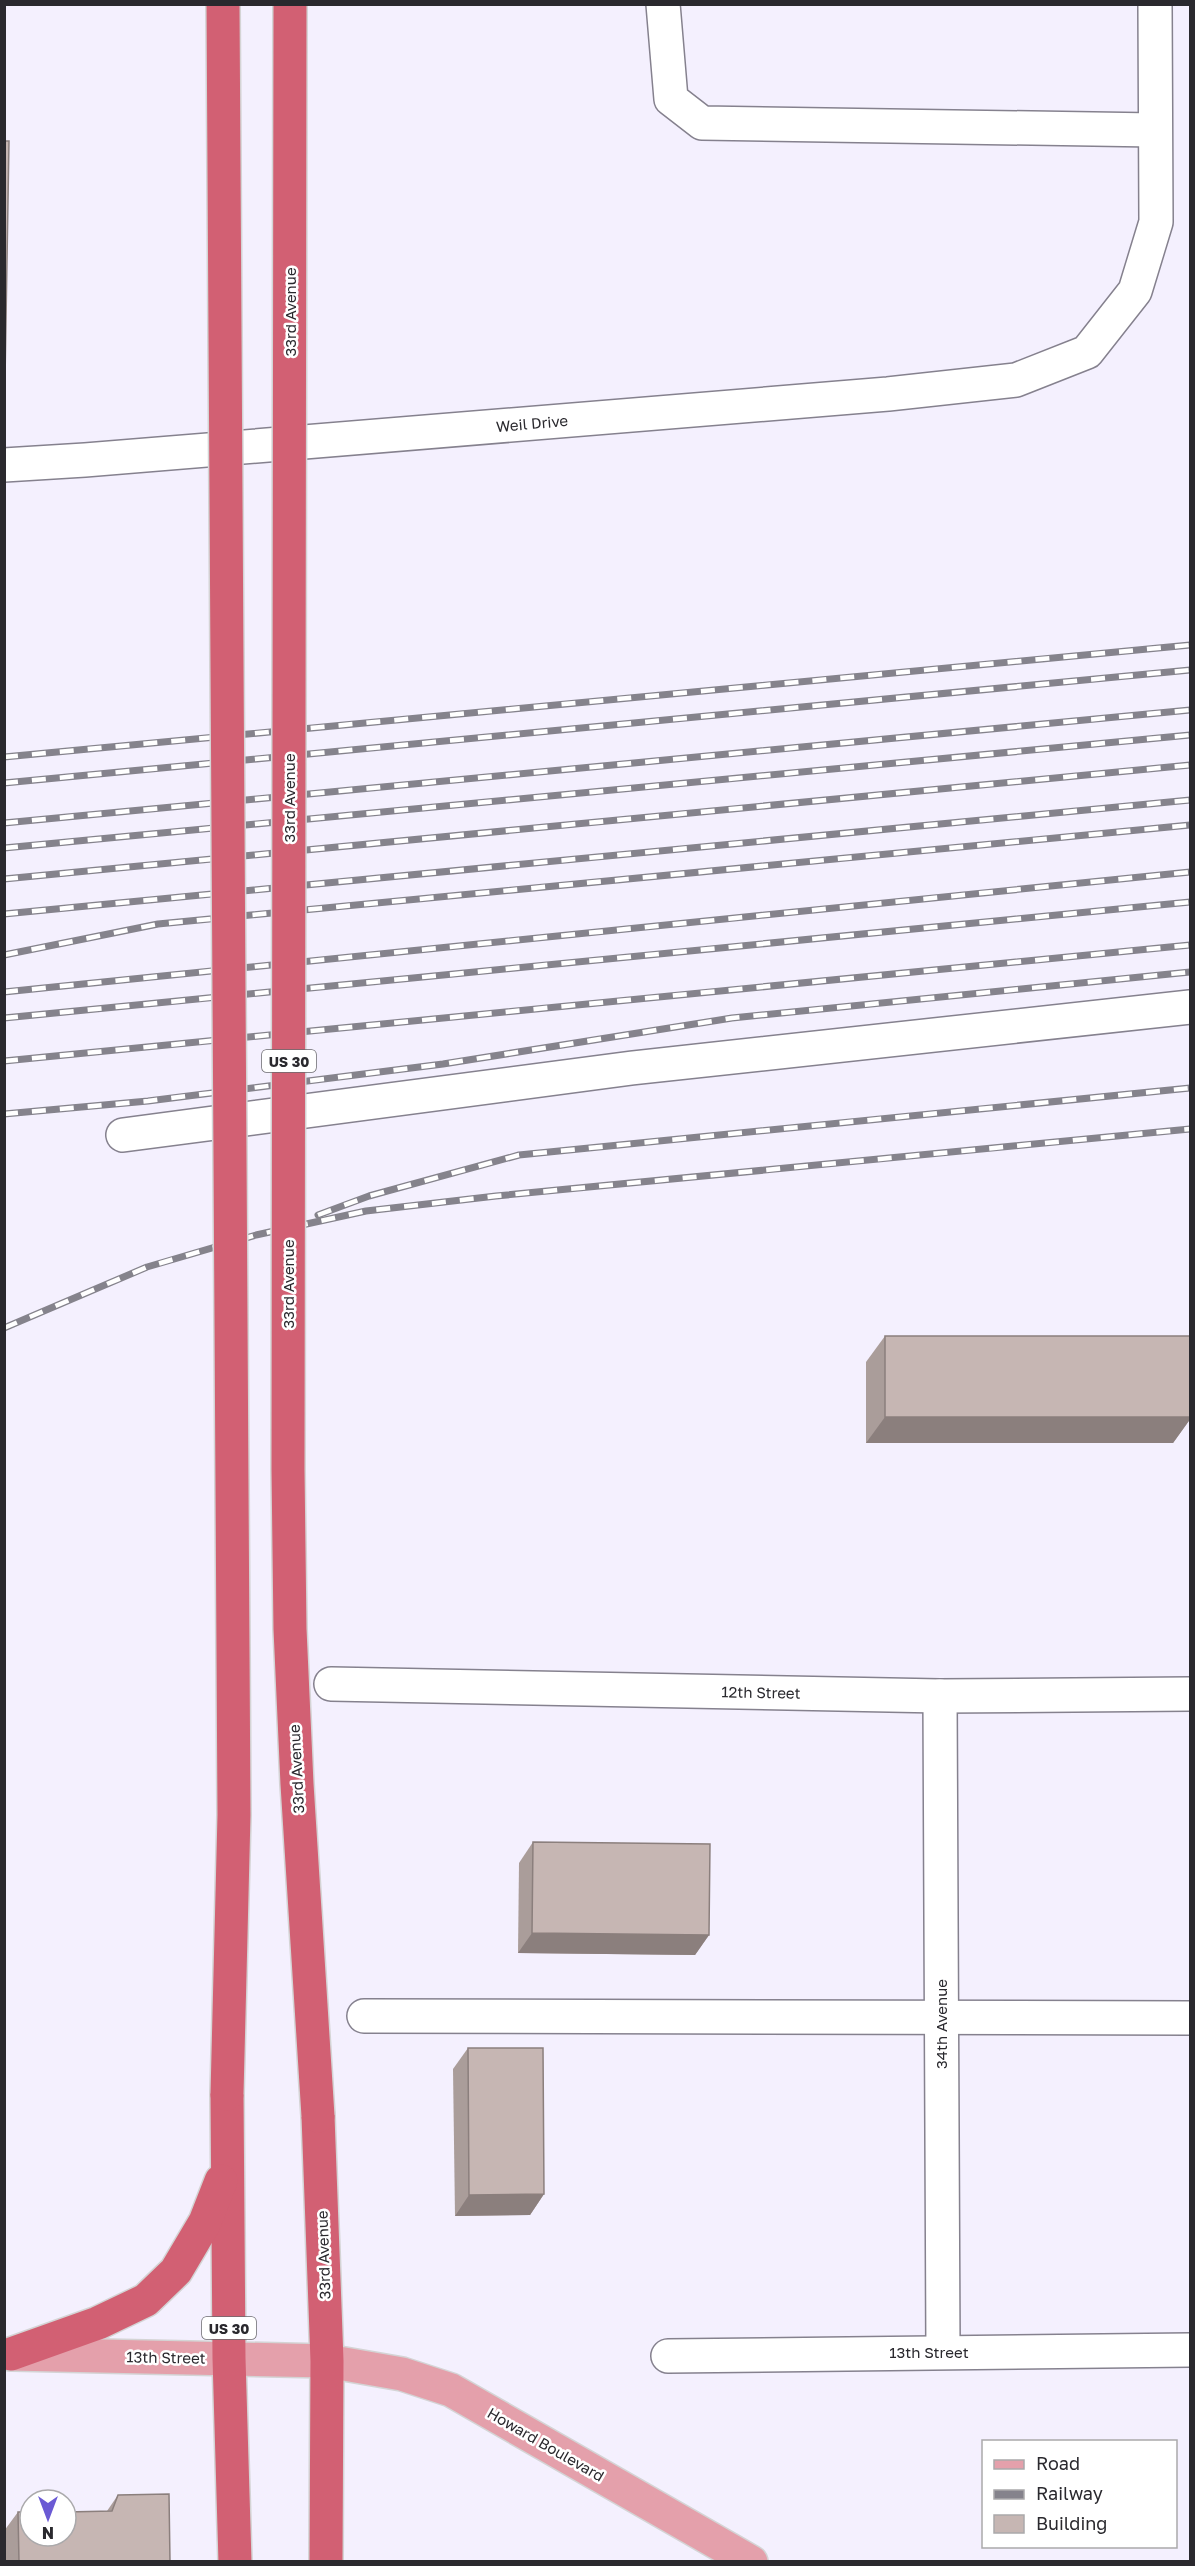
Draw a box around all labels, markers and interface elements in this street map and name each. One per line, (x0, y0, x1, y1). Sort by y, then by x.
street label: 33rd Avenue (281, 267, 299, 357)
street label: Weil Drive (495, 411, 569, 435)
street label: 33rd Avenue (280, 753, 298, 843)
road number: US 30 (262, 1050, 316, 1072)
street label: 33rd Avenue (279, 1239, 297, 1329)
street label: 12th Street (721, 1682, 801, 1702)
street label: 33rd Avenue (285, 1724, 307, 1814)
street label: 34th Avenue (932, 1979, 950, 2069)
street label: 33rd Avenue (312, 2210, 334, 2300)
road number: US 30 (202, 2317, 256, 2339)
street label: 13th Street (889, 2343, 969, 2361)
street label: 13th Street (126, 2347, 206, 2367)
street label: Howard Boulevard (484, 2403, 608, 2485)
legend (982, 2440, 1177, 2548)
text: Road (1036, 2452, 1080, 2474)
text: Railway (1036, 2482, 1103, 2504)
north arrow (18, 2488, 78, 2548)
text: Building (1036, 2512, 1107, 2534)
text: N (42, 2523, 54, 2543)

